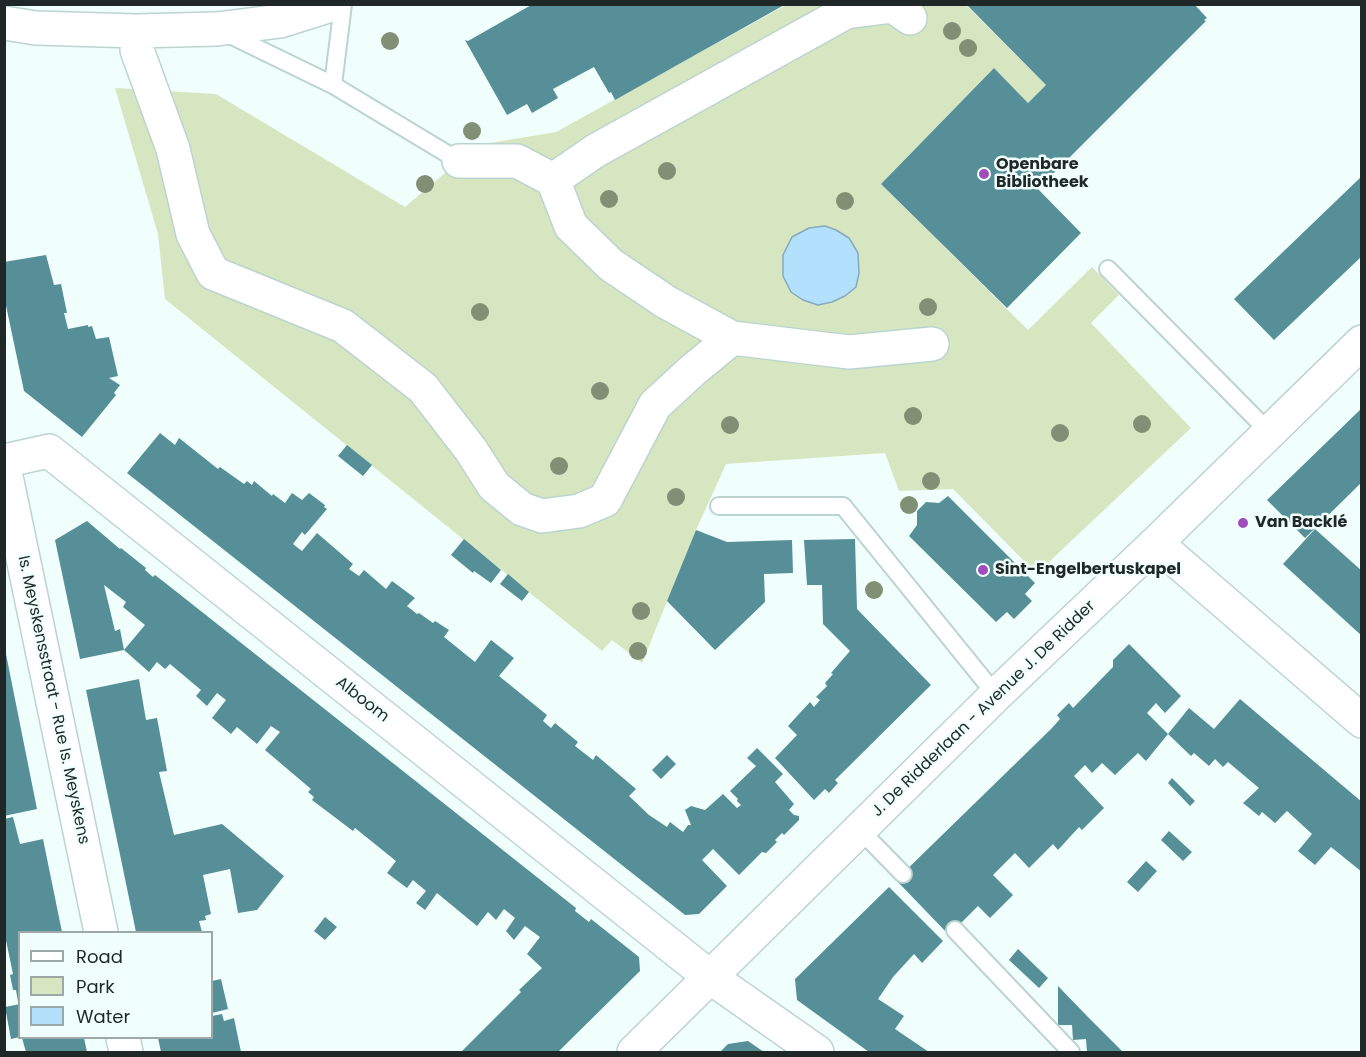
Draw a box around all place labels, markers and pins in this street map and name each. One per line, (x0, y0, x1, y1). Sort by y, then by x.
place label: Openbare Bibliotheek (996, 155, 1089, 193)
marker: Openbare Bibliotheek (977, 167, 991, 181)
place label: Van Backlé (1255, 513, 1347, 533)
marker: Van Backlé (1236, 516, 1250, 530)
place label: Sint-Engelbertuskapel (995, 560, 1181, 580)
marker: Sint-Engelbertuskapel (976, 563, 990, 577)

